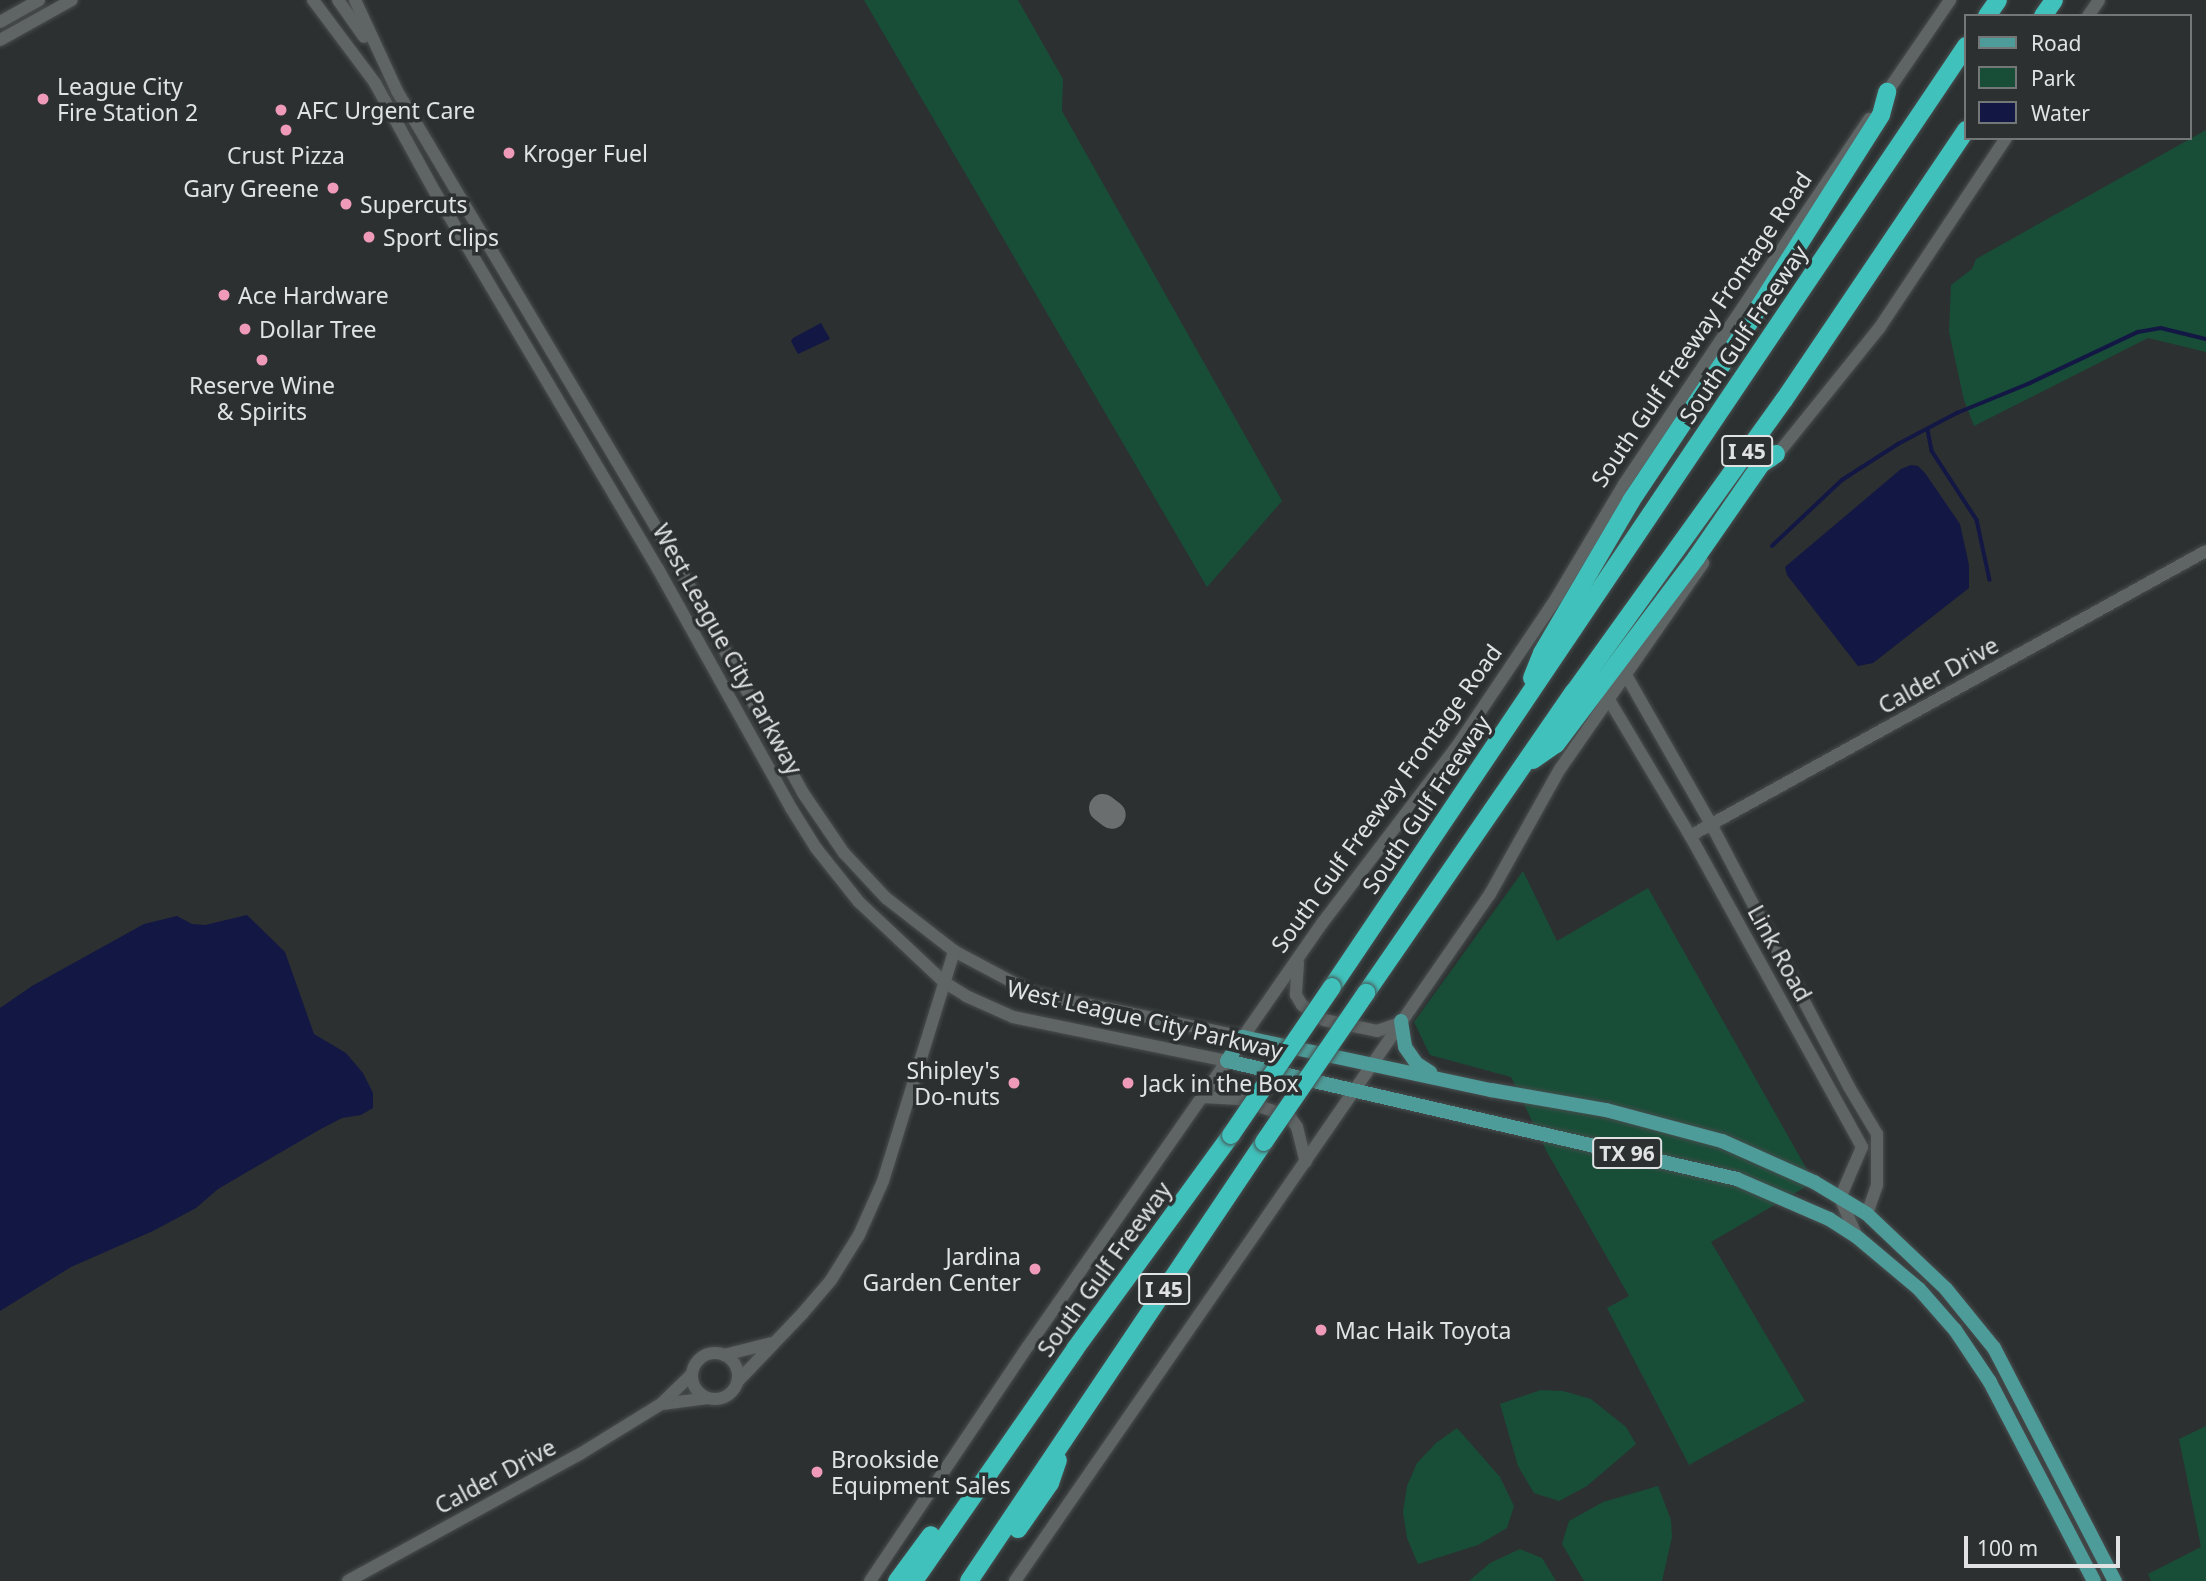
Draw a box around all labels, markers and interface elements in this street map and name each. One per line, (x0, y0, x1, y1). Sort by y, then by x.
legend (1965, 14, 2192, 140)
text: Road (2031, 29, 2081, 57)
text: Park (2031, 64, 2075, 92)
place label: League City Fire Station 2 (57, 72, 198, 126)
marker: League City Fire Station 2 (35, 91, 51, 107)
place label: AFC Urgent Care (297, 96, 475, 124)
text: Water (2031, 99, 2090, 127)
marker: AFC Urgent Care (271, 100, 291, 120)
marker: Crust Pizza (278, 122, 294, 138)
place label: Kroger Fuel (523, 139, 648, 167)
place label: Crust Pizza (227, 141, 345, 169)
marker: Kroger Fuel (501, 145, 517, 161)
street label: South Gulf Freeway Frontage Road (1585, 166, 1817, 492)
place label: Gary Greene (183, 174, 319, 202)
marker: Gary Greene (325, 180, 341, 196)
place label: Supercuts (360, 190, 468, 218)
marker: Supercuts (338, 196, 354, 212)
place label: Sport Clips (383, 223, 499, 251)
marker: Sport Clips (361, 229, 377, 245)
street label: South Gulf Freeway (1673, 240, 1813, 428)
place label: Ace Hardware (238, 281, 389, 309)
marker: Ace Hardware (216, 287, 232, 303)
place label: Dollar Tree (259, 315, 377, 343)
marker: Dollar Tree (237, 321, 253, 337)
marker: Reserve Wine & Spirits (254, 352, 270, 368)
place label: Reserve Wine & Spirits (189, 371, 335, 425)
road number: I 45 (1721, 434, 1773, 468)
street label: West League City Parkway (648, 519, 808, 779)
street label: Calder Drive (1873, 631, 2003, 719)
street label: South Gulf Freeway Frontage Road (1265, 639, 1507, 957)
street label: South Gulf Freeway (1356, 710, 1496, 898)
street label: Link Road (1742, 900, 1818, 1006)
street label: West League City Parkway (1004, 974, 1286, 1064)
place label: Shipley's Do-nuts (906, 1056, 1000, 1110)
place label: Jack in the Box (1142, 1069, 1299, 1097)
marker: Shipley's Do-nuts (1006, 1075, 1022, 1091)
marker: Jack in the Box (1120, 1075, 1136, 1091)
road number: TX 96 (1592, 1136, 1662, 1170)
street label: South Gulf Freeway (1031, 1176, 1177, 1362)
place label: Jardina Garden Center (863, 1242, 1021, 1296)
marker: Jardina Garden Center (1027, 1261, 1043, 1277)
road number: I 45 (1138, 1272, 1190, 1306)
place label: Mac Haik Toyota (1335, 1316, 1511, 1344)
marker: Mac Haik Toyota (1313, 1322, 1329, 1338)
street label: Calder Drive (430, 1433, 560, 1519)
place label: Brookside Equipment Sales (831, 1445, 1011, 1499)
marker: Brookside Equipment Sales (809, 1464, 825, 1480)
scale bar (1968, 1522, 2124, 1566)
text: 100 m (1977, 1534, 2038, 1562)

